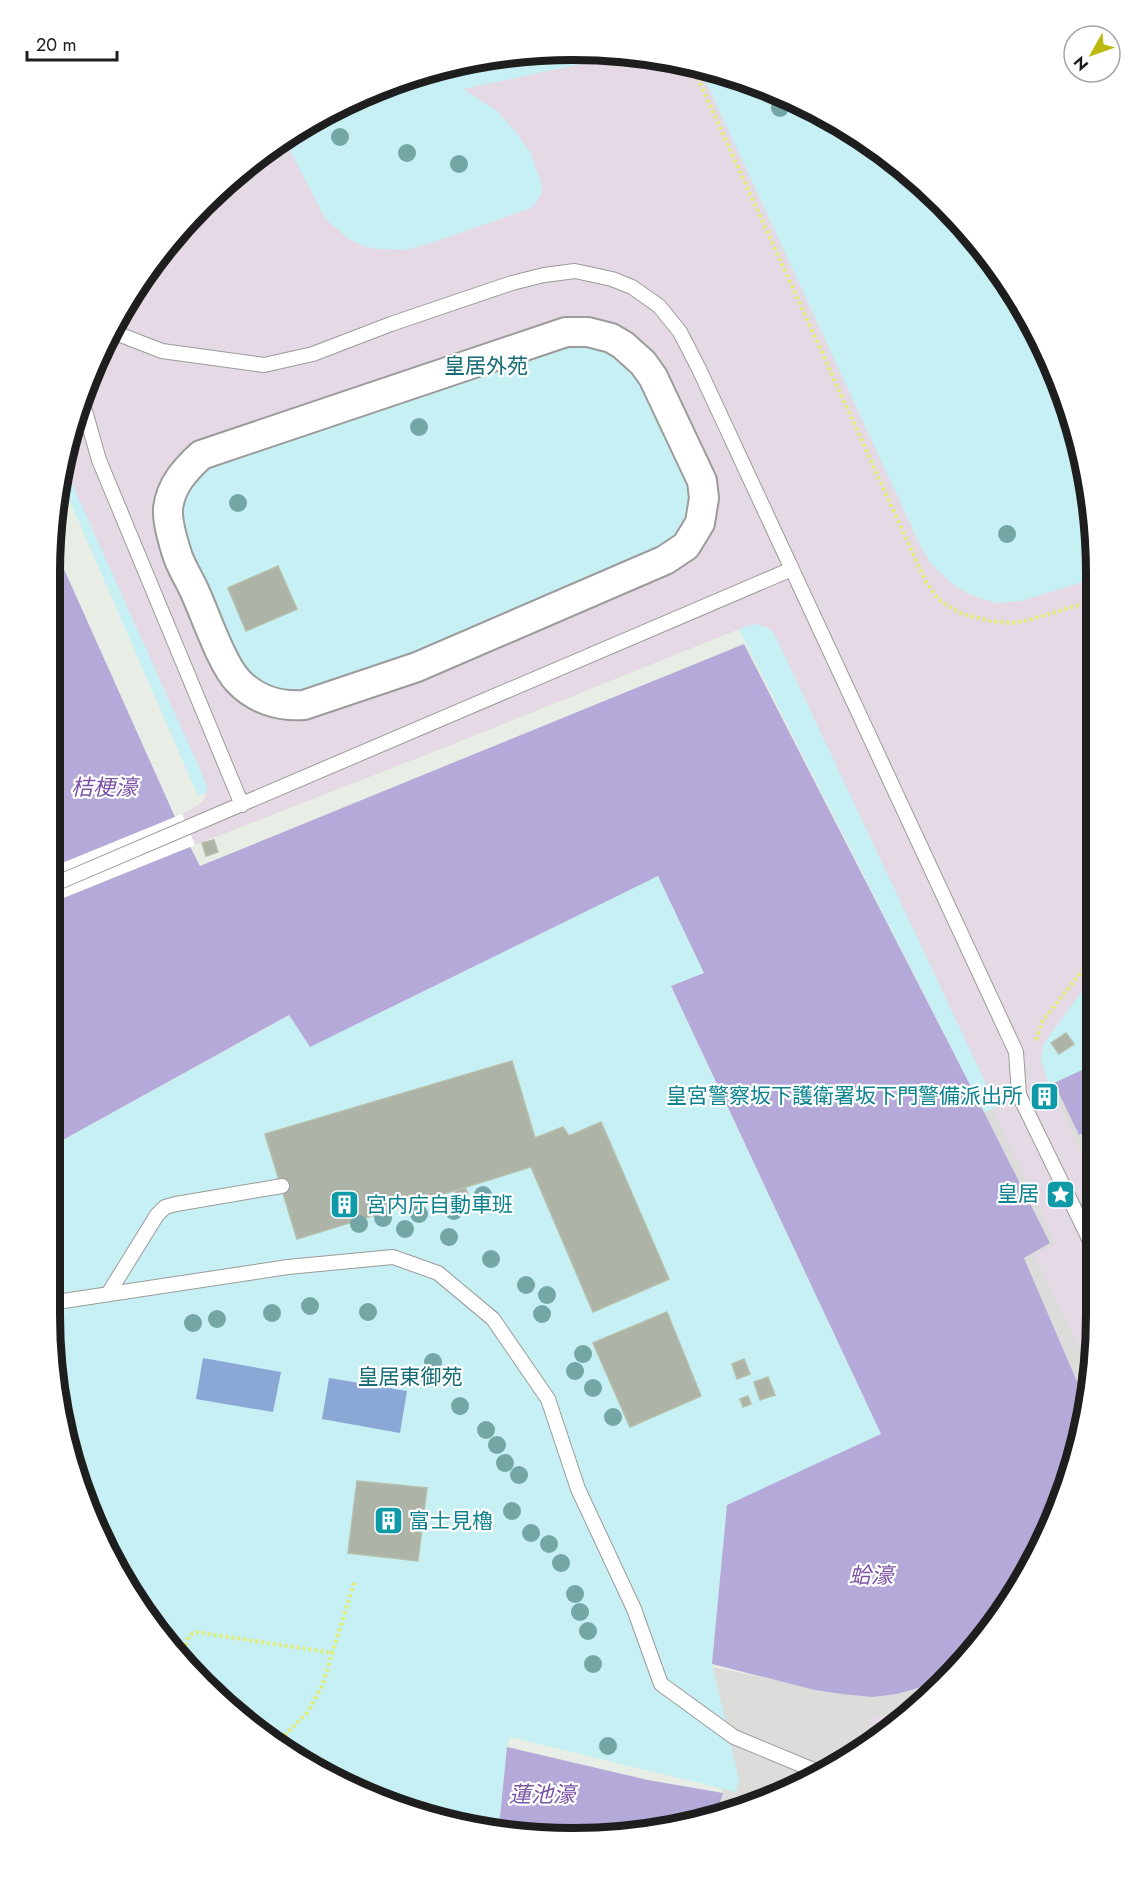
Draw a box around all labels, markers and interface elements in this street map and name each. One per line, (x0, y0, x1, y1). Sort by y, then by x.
scale bar (27, 24, 117, 62)
north arrow (1062, 24, 1122, 84)
text: 20 m (36, 32, 76, 58)
text: N (1068, 51, 1094, 76)
park label: 皇居外苑 (444, 351, 528, 381)
water label: 桔梗濠 (71, 771, 141, 803)
building icon: 皇宮警察坂下護衛署坂下門警備派出所 (1028, 1080, 1060, 1112)
place label: 皇宮警察坂下護衛署坂下門警備派出所 (666, 1081, 1023, 1111)
place icon: 皇居 (1044, 1178, 1076, 1210)
place label: 皇居 (997, 1179, 1039, 1209)
building icon: 宮内庁自動車班 (329, 1189, 361, 1221)
place label: 宮内庁自動車班 (366, 1190, 513, 1220)
park label: 皇居東御苑 (358, 1362, 463, 1392)
building icon: 富士見櫓 (372, 1505, 404, 1537)
place label: 富士見櫓 (409, 1506, 493, 1536)
water label: 蛤濠 (849, 1559, 897, 1591)
water label: 蓮池濠 (509, 1778, 579, 1810)

